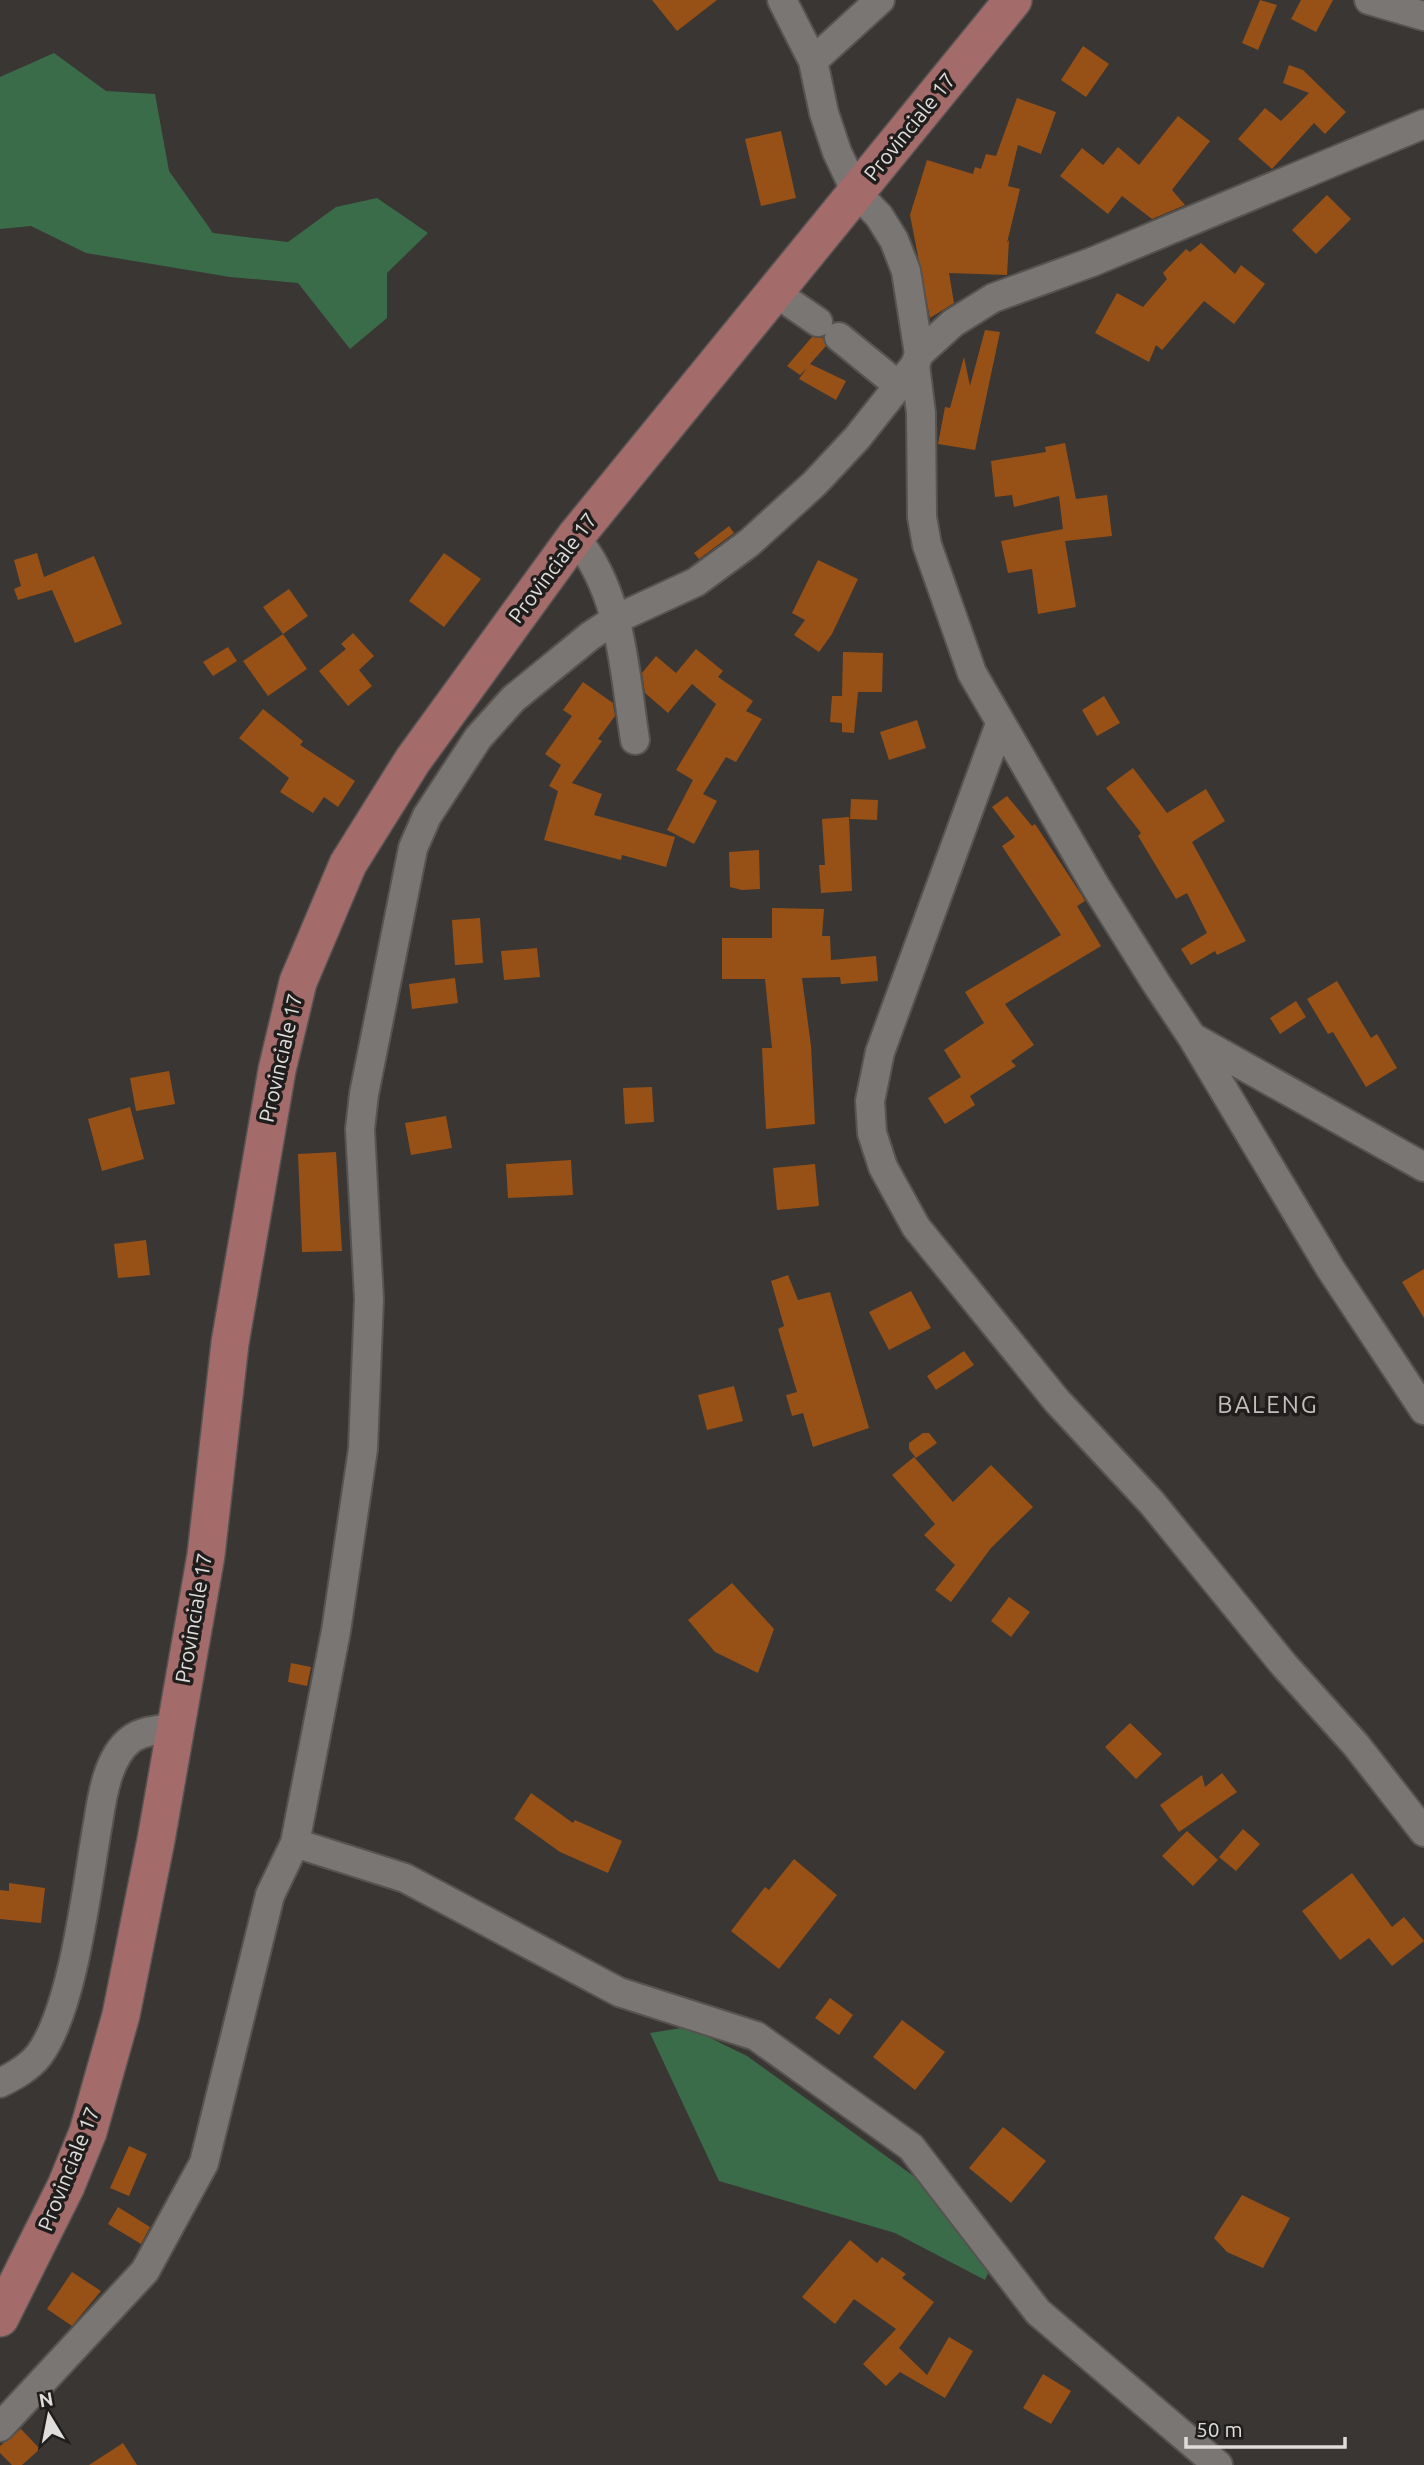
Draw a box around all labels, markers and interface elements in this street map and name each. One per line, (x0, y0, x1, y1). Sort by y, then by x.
street label: Provinciale 17 (859, 68, 960, 185)
street label: Provinciale 17 (503, 508, 601, 627)
street label: Provinciale 17 (254, 991, 306, 1124)
district label: BALENG (1217, 1391, 1319, 1418)
street label: Provinciale 17 (170, 1551, 216, 1685)
street label: Provinciale 17 (32, 2103, 104, 2234)
north arrow (14, 2381, 84, 2451)
text: N (37, 2387, 55, 2411)
scale bar (1186, 2406, 1345, 2450)
text: 50 m (1196, 2417, 1243, 2441)

